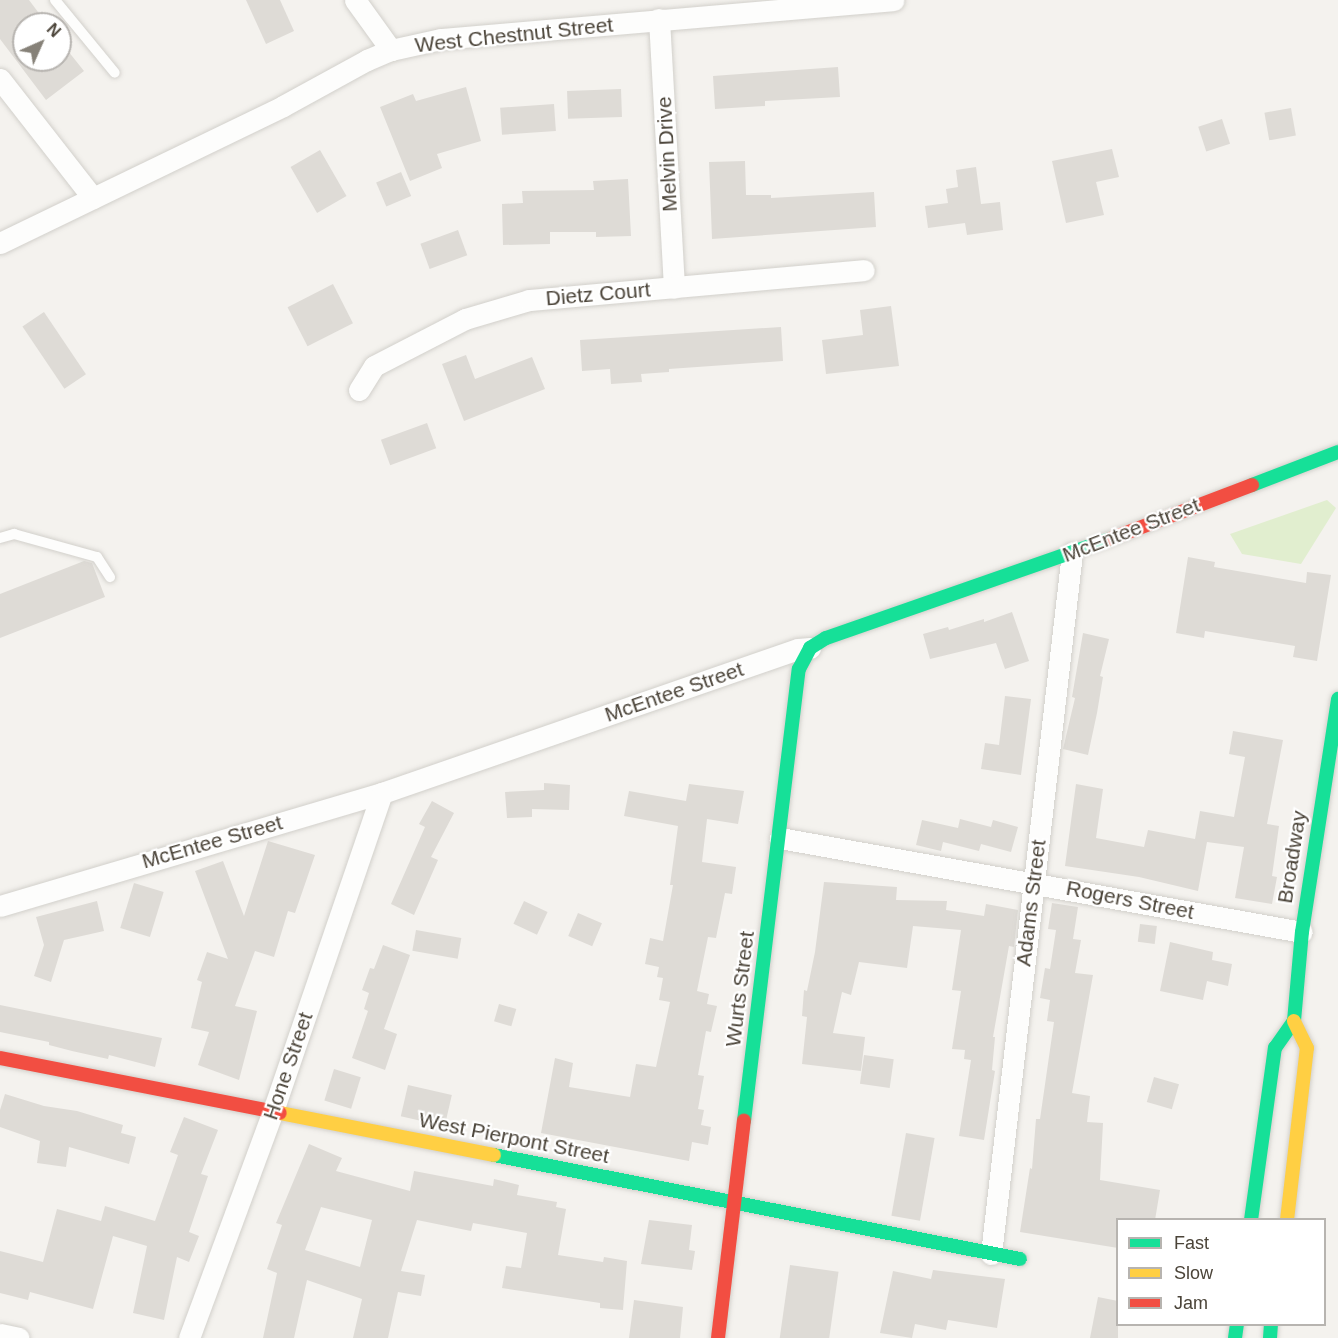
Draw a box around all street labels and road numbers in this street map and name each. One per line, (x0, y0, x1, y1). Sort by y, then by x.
street label: West Chestnut Street (414, 12, 614, 58)
street label: Melvin Drive (651, 96, 683, 212)
street label: Dietz Court (545, 277, 651, 311)
street label: McEntee Street (1059, 492, 1203, 568)
street label: McEntee Street (601, 657, 747, 727)
street label: Broadway (1272, 809, 1312, 905)
street label: McEntee Street (139, 810, 285, 874)
street label: Adams Street (1011, 838, 1051, 968)
street label: Rogers Street (1064, 875, 1196, 925)
street label: Wurts Street (720, 930, 760, 1048)
street label: Hone Street (258, 1009, 318, 1123)
street label: West Pierpont Street (417, 1107, 611, 1169)

